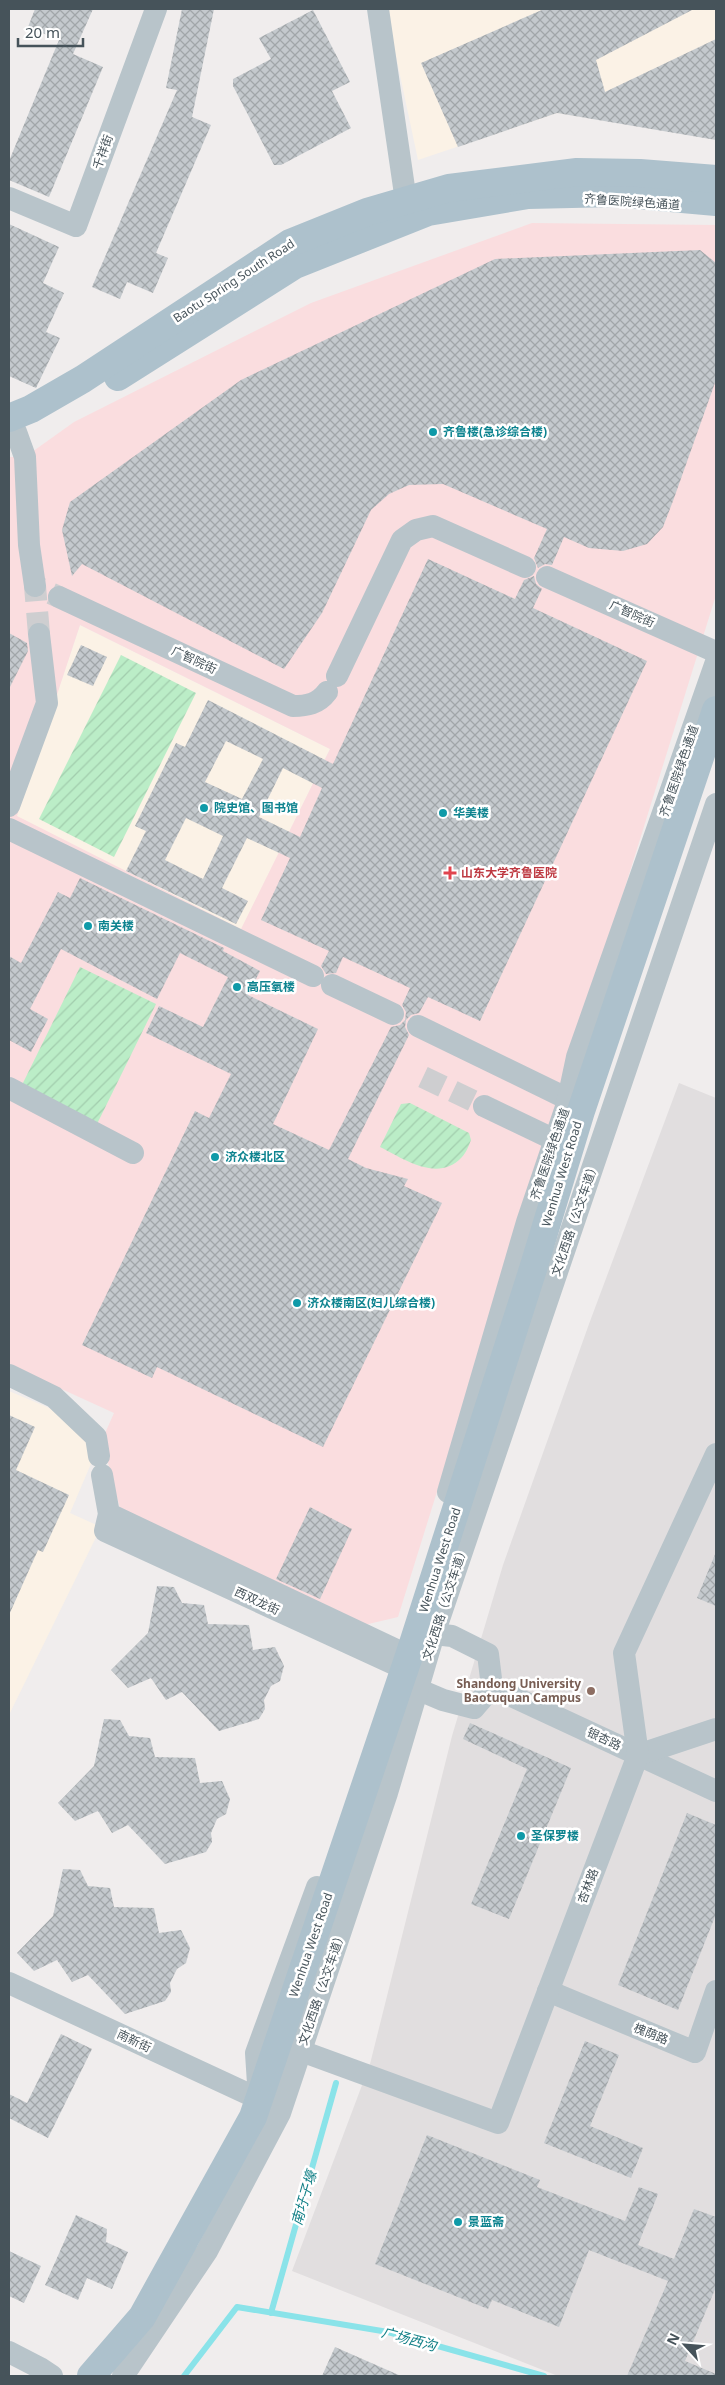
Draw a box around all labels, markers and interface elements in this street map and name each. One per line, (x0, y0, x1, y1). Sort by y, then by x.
scale bar (18, 15, 82, 47)
text: 20 m (25, 22, 60, 42)
street label: 千祥街 (88, 132, 117, 172)
street label: 齐鲁医院绿色通道 (584, 190, 681, 213)
street label: Baotu Spring South Road (170, 235, 298, 326)
place label: 齐鲁楼(急诊综合楼) (443, 423, 547, 440)
marker: 齐鲁楼(急诊综合楼) (427, 426, 439, 438)
street label: 广智院街 (607, 596, 658, 631)
street label: 广智院街 (169, 642, 220, 677)
street label: 齐鲁医院绿色通道 (655, 723, 702, 819)
place label: 院史馆、图书馆 (214, 799, 298, 816)
marker: 院史馆、图书馆 (198, 802, 210, 814)
place label: 华美楼 (453, 804, 489, 821)
marker: 华美楼 (437, 807, 449, 819)
place label: 山东大学齐鲁医院 (461, 864, 557, 881)
marker: 山东大学齐鲁医院 (443, 866, 457, 880)
place label: 南关楼 (98, 917, 134, 934)
marker: 南关楼 (82, 920, 94, 932)
place label: 高压氧楼 (247, 978, 295, 995)
marker: 高压氧楼 (231, 981, 243, 993)
street label: 齐鲁医院绿色通道 (526, 1106, 573, 1202)
street label: Wenhua West Road (537, 1119, 586, 1229)
place label: 济众楼北区 (225, 1148, 285, 1165)
marker: 济众楼北区 (209, 1151, 221, 1163)
street label: 文化西路（公交车道） (547, 1159, 602, 1278)
place label: 济众楼南区(妇儿综合楼) (307, 1294, 435, 1311)
marker: 济众楼南区(妇儿综合楼) (291, 1297, 303, 1309)
street label: Wenhua West Road (415, 1505, 465, 1615)
street label: 文化西路（公交车道） (418, 1543, 471, 1663)
street label: 西双龙街 (232, 1583, 283, 1618)
place label: Shandong University Baotuquan Campus (456, 1675, 581, 1706)
marker: Shandong University Baotuquan Campus (585, 1685, 597, 1697)
street label: 银杏路 (584, 1723, 624, 1754)
place label: 圣保罗楼 (531, 1827, 579, 1844)
marker: 圣保罗楼 (515, 1830, 527, 1842)
street label: 杏林路 (573, 1866, 602, 1906)
street label: Wenhua West Road (285, 1890, 336, 1999)
street label: 文化西路（公交车道） (294, 1928, 349, 2047)
street label: 槐荫路 (631, 2019, 671, 2048)
street label: 南新街 (114, 2025, 154, 2056)
water label: 南圩子壕 (287, 2165, 321, 2227)
place label: 景蓝斋 (468, 2213, 504, 2230)
marker: 景蓝斋 (452, 2216, 464, 2228)
north arrow (660, 2320, 710, 2370)
water label: 广场西沟 (380, 2322, 441, 2355)
text: N (662, 2330, 684, 2348)

